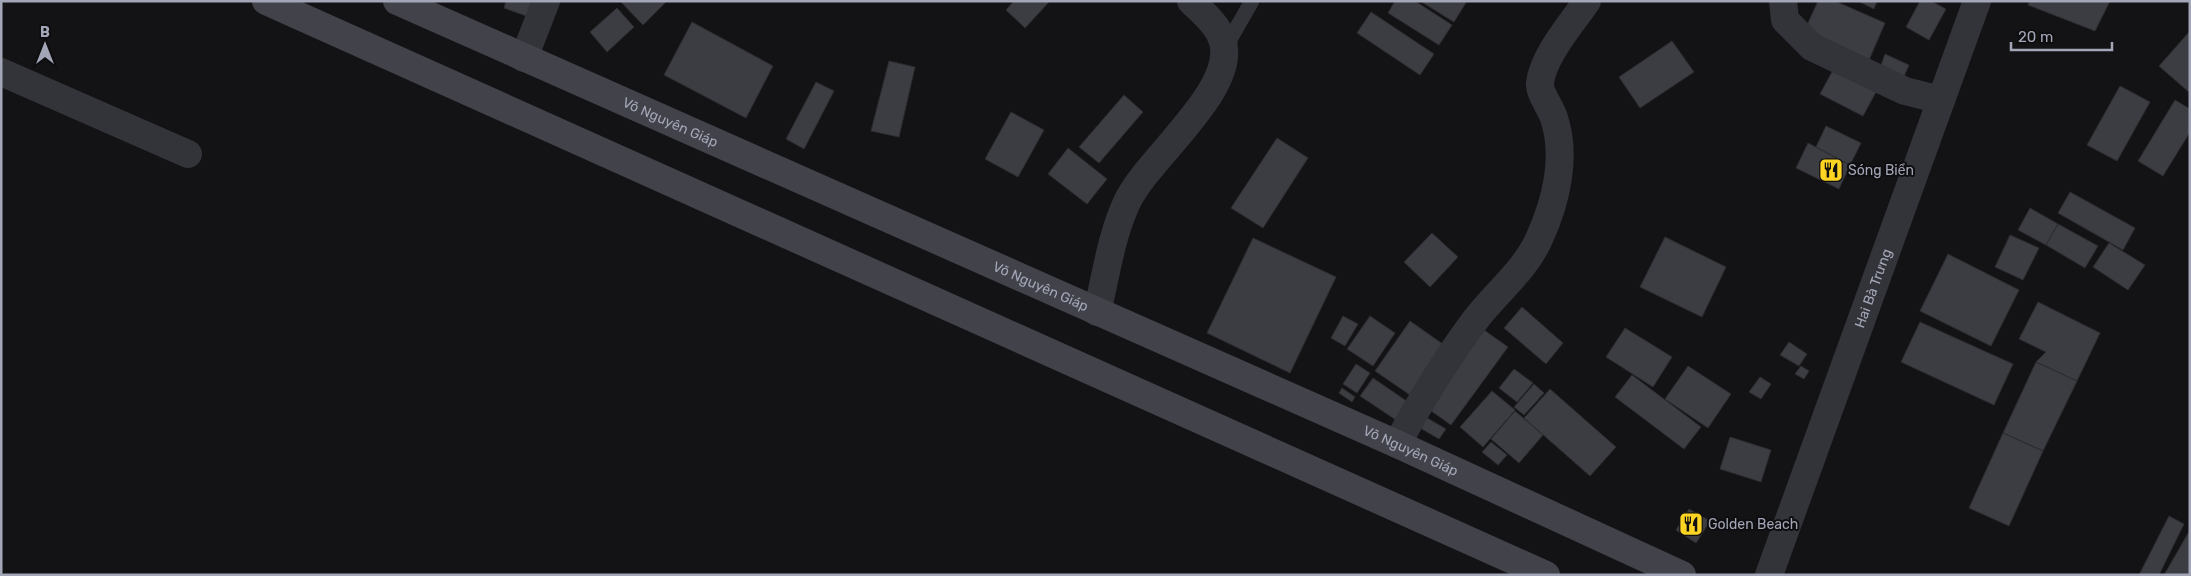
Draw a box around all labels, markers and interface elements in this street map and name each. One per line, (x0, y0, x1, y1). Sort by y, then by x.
north arrow (20, 20, 70, 70)
scale bar (2011, 20, 2112, 52)
text: B (40, 24, 50, 41)
text: 20 m (2018, 28, 2053, 46)
street label: Võ Nguyên Giáp (620, 94, 721, 151)
restaurant icon: Sóng Biển (1818, 157, 1844, 183)
place label: Sóng Biển (1848, 162, 1914, 179)
street label: Hai Bà Trưng (1851, 246, 1895, 330)
street label: Võ Nguyên Giáp (990, 258, 1091, 315)
street label: Võ Nguyên Giáp (1361, 422, 1461, 480)
restaurant icon: Golden Beach (1678, 511, 1704, 537)
place label: Golden Beach (1708, 516, 1798, 533)

